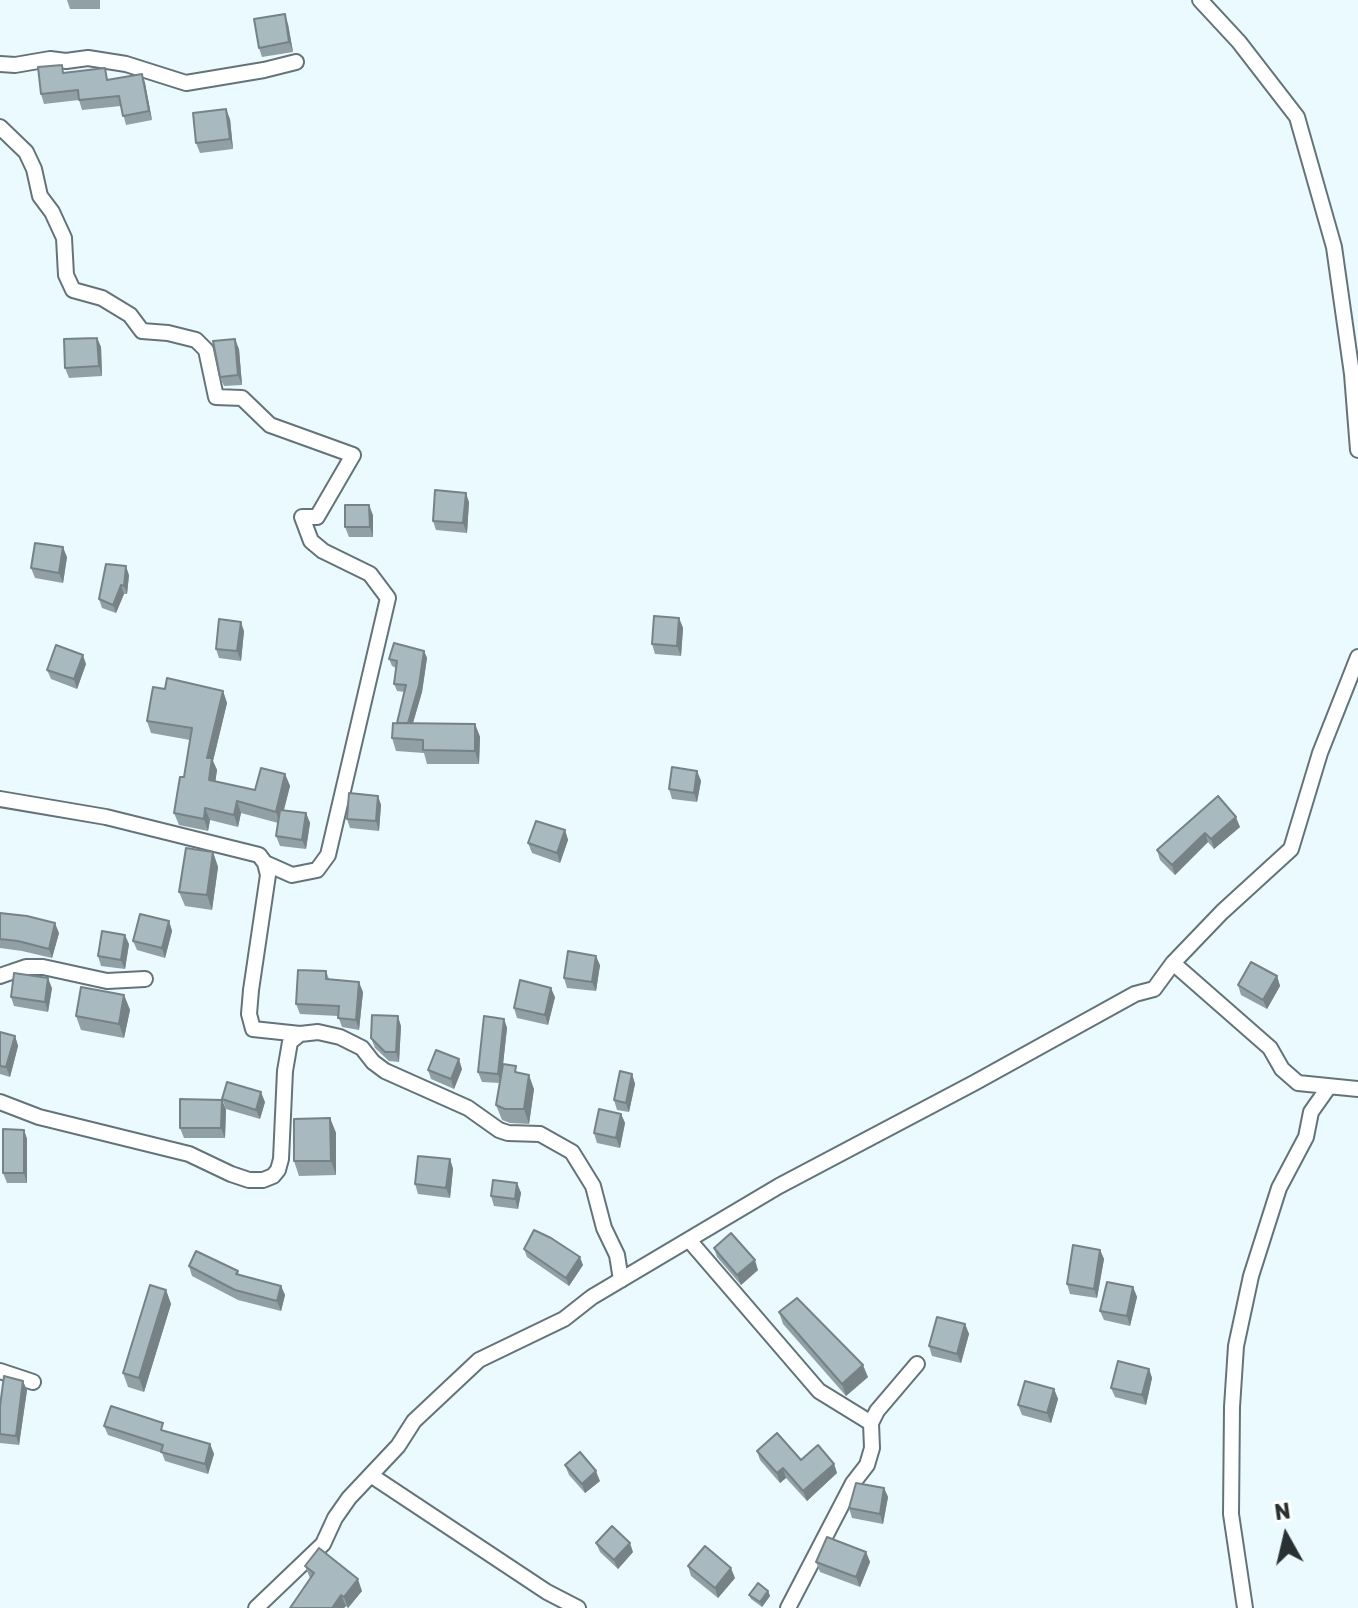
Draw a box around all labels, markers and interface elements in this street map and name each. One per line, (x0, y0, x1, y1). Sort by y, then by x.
north arrow (1246, 1496, 1326, 1576)
text: N (1273, 1497, 1292, 1526)

